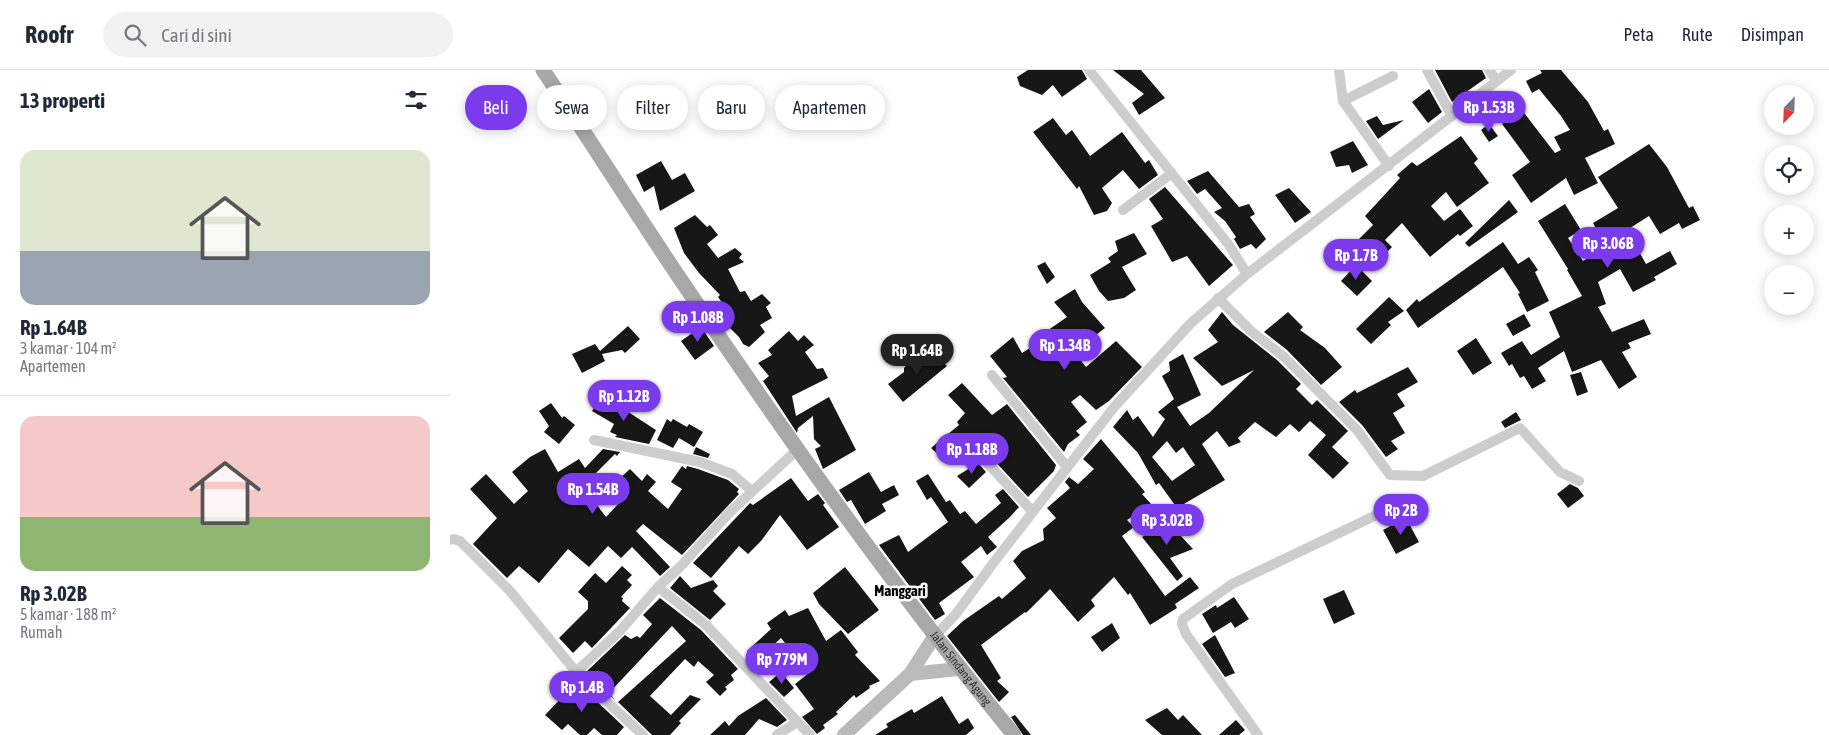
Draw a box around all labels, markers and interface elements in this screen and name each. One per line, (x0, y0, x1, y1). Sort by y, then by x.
search box (103, 12, 453, 57)
text: Roofr (25, 21, 73, 48)
icon: search (121, 21, 149, 49)
text: Cari di sini (161, 24, 232, 46)
text: Peta (1623, 24, 1654, 45)
text: Rute (1682, 24, 1713, 45)
text: Disimpan (1741, 24, 1804, 45)
chip: Beli (465, 85, 527, 130)
chip: Sewa (537, 85, 607, 130)
chip: Filter (617, 85, 688, 130)
chip: Baru (698, 85, 765, 130)
chip: Apartemen (775, 85, 885, 130)
north arrow (1764, 85, 1814, 135)
map controls (1764, 85, 1814, 315)
icon: filters (402, 86, 430, 114)
text: 13 properti (20, 88, 105, 112)
pin: Rp 1.53B (1437, 90, 1541, 133)
text: Rp 1.53B (1464, 98, 1514, 116)
button: locate (1764, 145, 1814, 195)
icon: home (180, 183, 270, 273)
button: + (1764, 205, 1814, 255)
pin: Rp 3.06B (1556, 226, 1660, 269)
text: Rp 3.06B (1583, 234, 1633, 252)
pin: Rp 1.7B (1310, 238, 1402, 281)
text: Rp 1.7B (1334, 246, 1378, 264)
button: − (1764, 265, 1814, 315)
pin: Rp 1.08B (646, 300, 750, 343)
text: Rp 1.08B (673, 308, 723, 326)
text: Rp 1.64B (20, 315, 87, 339)
pin: Rp 1.34B (1013, 328, 1117, 371)
pin: Rp 1.64B (865, 334, 969, 376)
text: Rp 1.34B (1040, 336, 1090, 354)
text: 3 kamar · 104 m² (20, 339, 116, 357)
text: Rp 1.64B (892, 341, 942, 359)
text: Apartemen (20, 357, 86, 375)
pin: Rp 1.12B (572, 380, 676, 422)
text: Rp 1.12B (599, 387, 649, 405)
pin: Rp 1.18B (920, 432, 1024, 475)
text: Rp 1.18B (947, 440, 997, 458)
icon: home (180, 448, 270, 538)
pin: Rp 1.54B (541, 472, 645, 515)
text: Rp 1.54B (568, 480, 618, 498)
pin: Rp 2B (1366, 494, 1436, 536)
text: Rp 2B (1385, 501, 1417, 519)
pin: Rp 3.02B (1115, 504, 1219, 546)
text: Rp 3.02B (1142, 511, 1192, 529)
text: Rp 3.02B (20, 581, 87, 605)
district label: Manggari (874, 582, 926, 599)
text: 5 kamar · 188 m² (20, 605, 116, 623)
text: Rumah (20, 623, 62, 641)
street label: Jalan Sindang Agung (927, 628, 995, 709)
pin: Rp 779M (736, 642, 828, 685)
text: Rp 779M (756, 650, 808, 668)
pin: Rp 1.4B (536, 670, 628, 713)
text: Rp 1.4B (560, 678, 604, 696)

